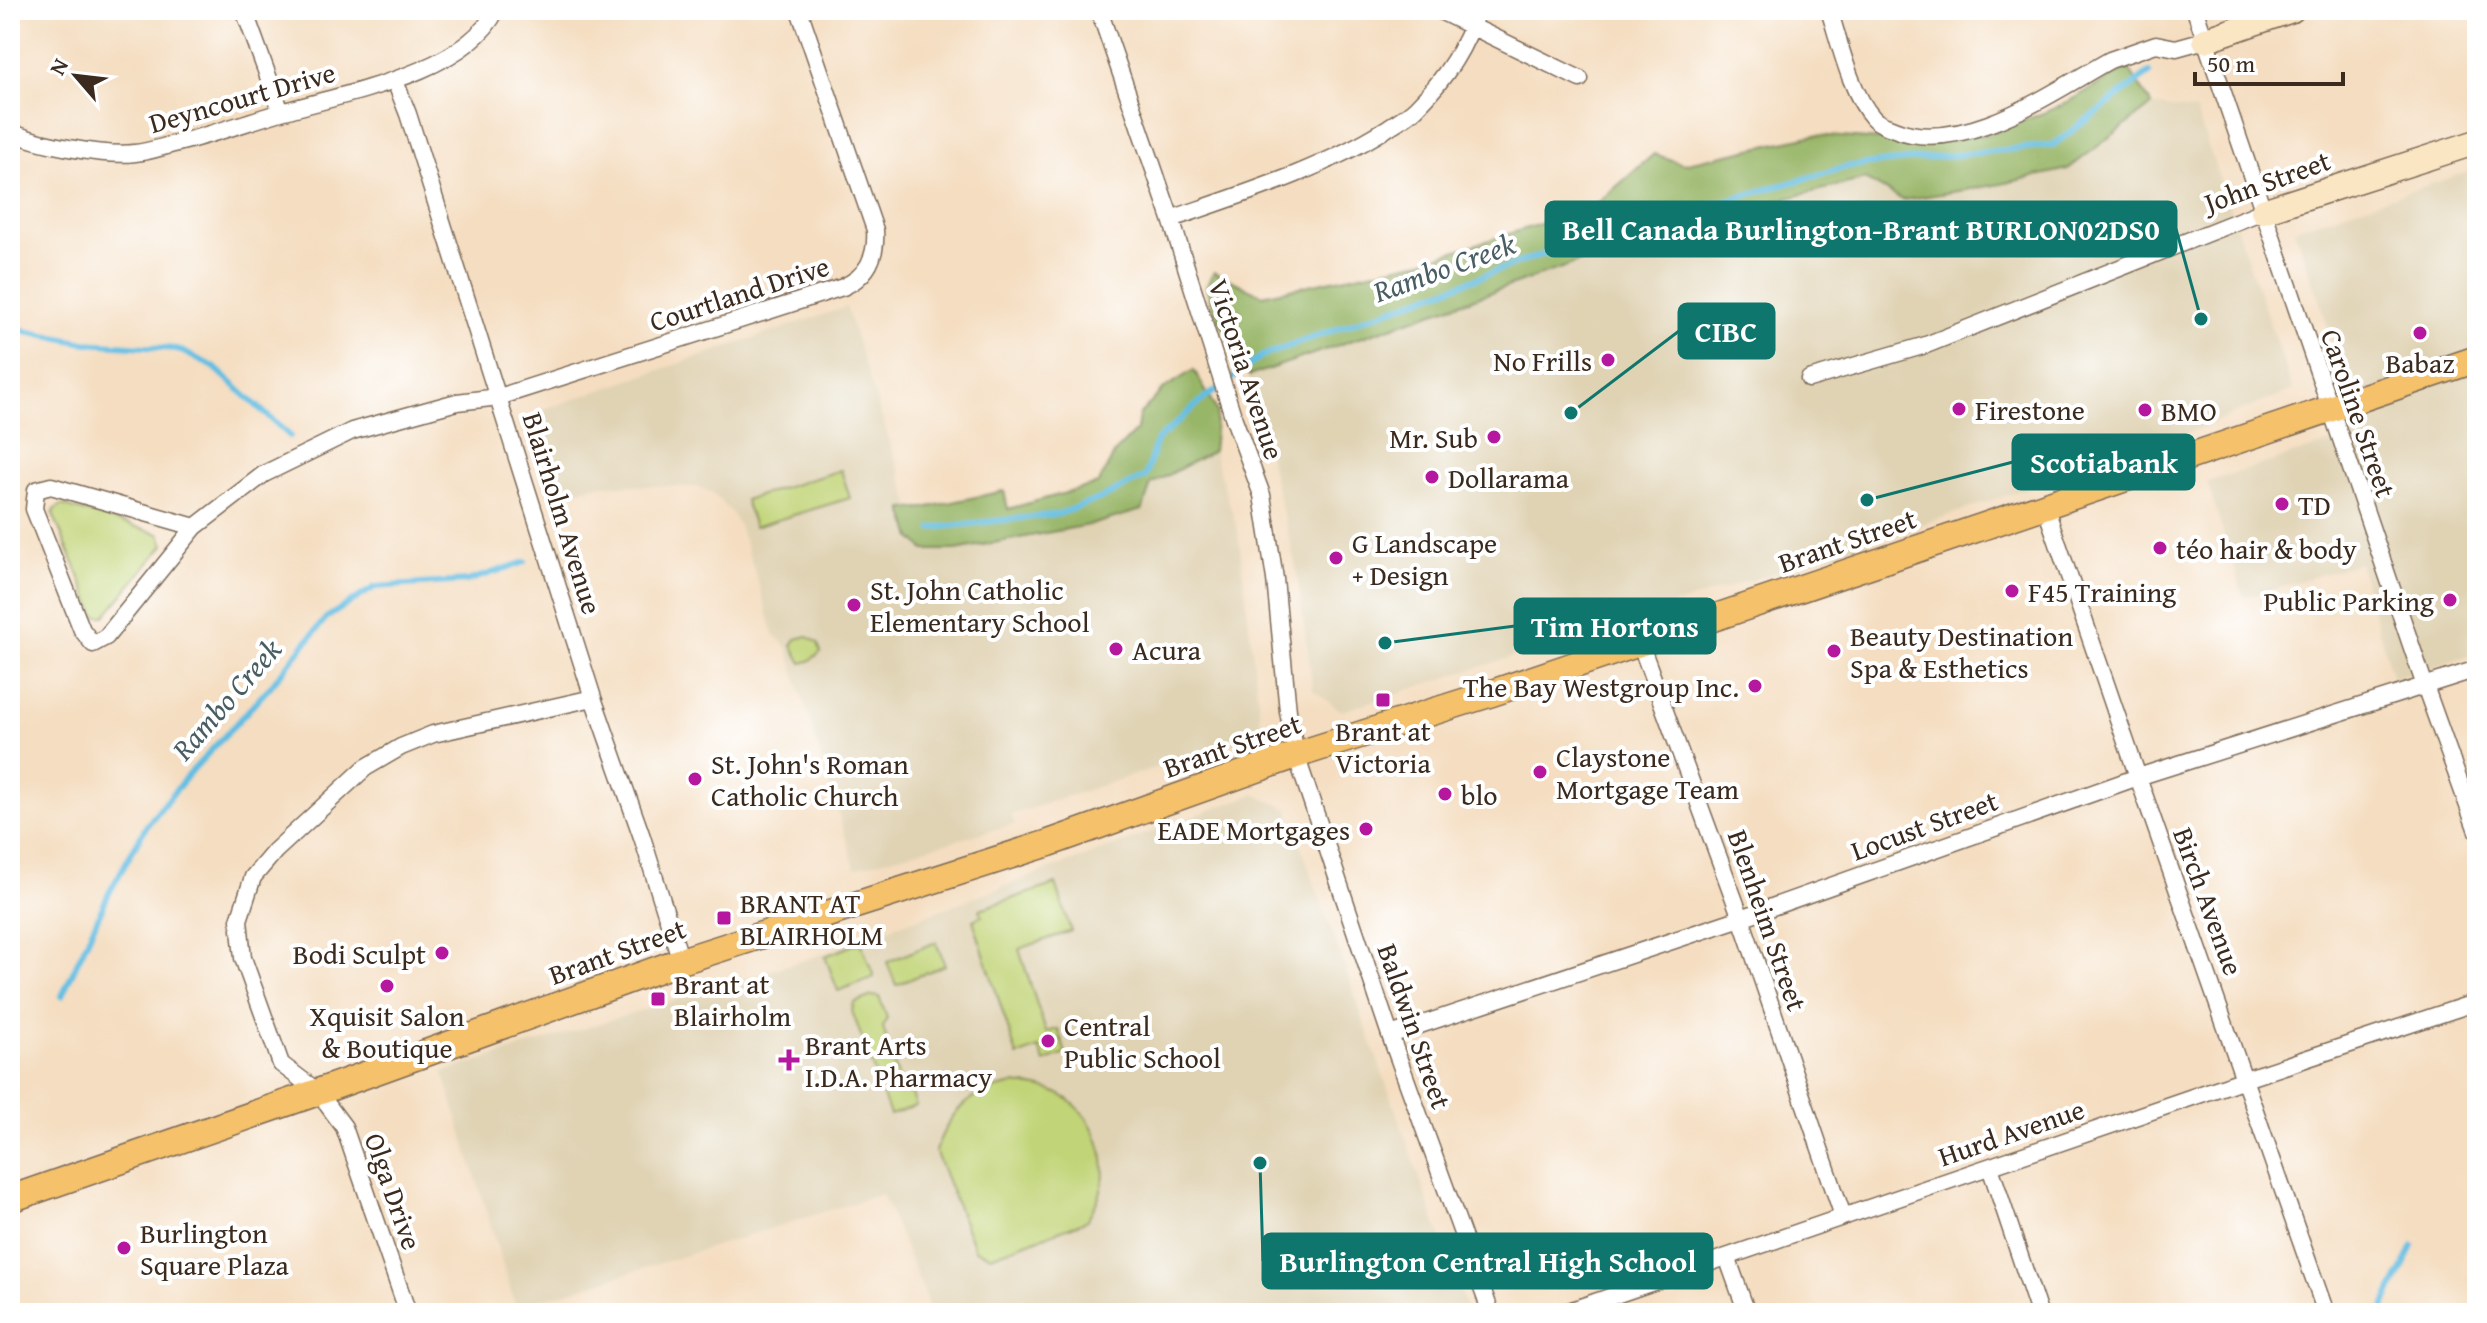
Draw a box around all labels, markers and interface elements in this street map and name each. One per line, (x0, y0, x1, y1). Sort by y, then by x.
north arrow (36, 36, 116, 116)
scale bar (2195, 36, 2343, 86)
text: 50 m (2207, 46, 2255, 81)
street label: Deyncourt Drive (144, 51, 340, 143)
text: N (41, 52, 76, 81)
street label: John Street (2195, 139, 2336, 224)
callout: Bell Canada Burlington-Brant BURLON02DS0 (1546, 202, 2176, 256)
text: Bell Canada Burlington-Brant BURLON02DS0 (1562, 207, 2160, 251)
water label: Rambo Creek (1366, 221, 1521, 313)
street label: Courtland Drive (644, 245, 834, 341)
street label: Victoria Avenue (1199, 273, 1295, 465)
callout: CIBC (1679, 304, 1774, 358)
text: CIBC (1695, 309, 1757, 353)
street label: Caroline Street (2311, 323, 2407, 503)
marker: Babaz (2411, 324, 2429, 342)
place label: No Frills (1493, 340, 1592, 381)
place label: Babaz (2385, 342, 2455, 383)
marker: No Frills (1599, 351, 1617, 369)
place label: Firestone (1975, 389, 2085, 430)
place label: BMO (2161, 390, 2217, 431)
marker: Firestone (1950, 400, 1968, 418)
marker: BMO (2136, 401, 2154, 419)
street label: Blairholm Avenue (513, 407, 613, 619)
place label: Mr. Sub (1389, 417, 1478, 458)
marker: Mr. Sub (1485, 428, 1503, 446)
callout: Scotiabank (2013, 435, 2194, 489)
text: Scotiabank (2030, 440, 2179, 484)
place label: Dollarama (1448, 457, 1570, 498)
marker: Dollarama (1423, 468, 1441, 486)
place label: TD (2298, 484, 2331, 525)
marker: TD (2273, 495, 2291, 513)
street label: Brant Street (1773, 497, 1921, 583)
place label: G Landscape + Design (1352, 522, 1497, 595)
place label: téo hair & body (2176, 528, 2357, 569)
marker: téo hair & body (2151, 539, 2169, 557)
marker: G Landscape + Design (1327, 549, 1345, 567)
place label: St. John Catholic Elementary School (870, 569, 1090, 642)
place label: F45 Training (2028, 571, 2176, 612)
place label: Public Parking (2263, 580, 2434, 621)
marker: F45 Training (2003, 582, 2021, 600)
marker: Public Parking (2441, 591, 2459, 609)
marker: St. John Catholic Elementary School (845, 596, 863, 614)
callout: Tim Hortons (1515, 599, 1715, 653)
text: Tim Hortons (1531, 604, 1699, 648)
place label: Beauty Destination Spa & Esthetics (1850, 615, 2073, 688)
water label: Rambo Creek (160, 628, 291, 770)
place label: Acura (1132, 629, 1202, 670)
marker: Acura (1107, 640, 1125, 658)
marker: Beauty Destination Spa & Esthetics (1825, 642, 1843, 660)
place label: The Bay Westgroup Inc. (1463, 666, 1739, 707)
marker: The Bay Westgroup Inc. (1746, 677, 1764, 695)
marker: Brant at Victoria (1374, 691, 1392, 709)
street label: Brant Street (1158, 702, 1306, 788)
place label: Brant at Victoria (1335, 710, 1431, 783)
place label: Claystone Mortgage Team (1556, 736, 1739, 809)
place label: St. John's Roman Catholic Church (711, 743, 909, 816)
marker: Claystone Mortgage Team (1531, 763, 1549, 781)
marker: St. John's Roman Catholic Church (686, 770, 704, 788)
place label: blo (1461, 774, 1498, 815)
street label: Locust Street (1845, 779, 2003, 871)
marker: blo (1436, 785, 1454, 803)
place label: EADE Mortgages (1158, 809, 1350, 850)
marker: EADE Mortgages (1357, 820, 1375, 838)
street label: Birch Avenue (2163, 821, 2255, 981)
street label: Blenheim Street (1718, 824, 1818, 1016)
place label: BRANT AT BLAIRHOLM (740, 882, 883, 955)
street label: Brant Street (543, 907, 691, 995)
marker: BRANT AT BLAIRHOLM (715, 909, 733, 927)
place label: Bodi Sculpt (293, 933, 426, 974)
street label: Baldwin Street (1368, 938, 1462, 1114)
marker: Bodi Sculpt (433, 944, 451, 962)
place label: Brant at Blairholm (674, 963, 791, 1036)
marker: Xquisit Salon & Boutique (378, 977, 396, 995)
marker: Brant at Blairholm (649, 990, 667, 1008)
place label: Xquisit Salon & Boutique (310, 995, 465, 1068)
place label: Central Public School (1064, 1005, 1221, 1078)
place label: Brant Arts I.D.A. Pharmacy (805, 1024, 992, 1097)
marker: Central Public School (1039, 1032, 1057, 1050)
marker: Brant Arts I.D.A. Pharmacy (780, 1051, 798, 1069)
street label: Hurd Avenue (1932, 1088, 2090, 1176)
street label: Olga Drive (355, 1127, 433, 1255)
place label: Burlington Square Plaza (140, 1212, 290, 1285)
callout: Burlington Central High School (1263, 1234, 1712, 1288)
marker: Burlington Square Plaza (115, 1239, 133, 1257)
text: Burlington Central High School (1279, 1239, 1697, 1283)

